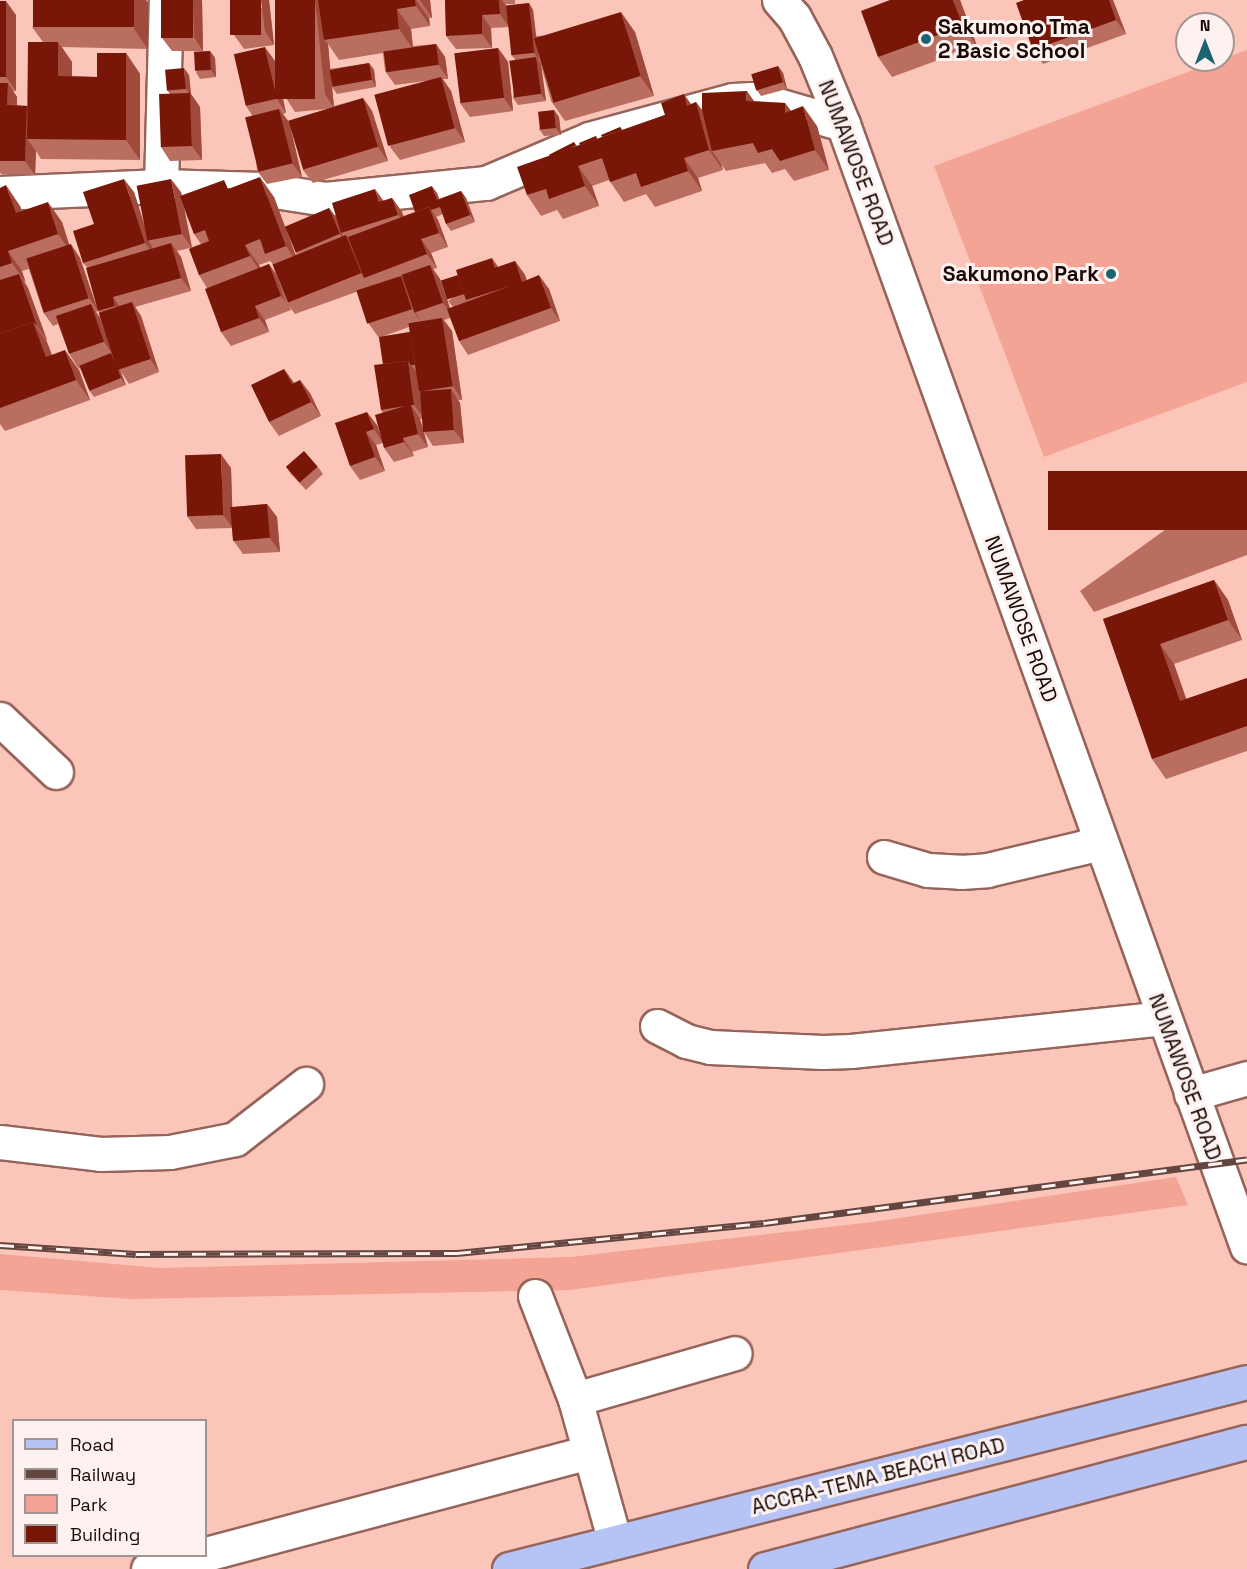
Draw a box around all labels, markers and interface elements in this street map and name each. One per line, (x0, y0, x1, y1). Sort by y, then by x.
north arrow (1175, 12, 1235, 72)
place label: Sakumono Tma 2 Basic School (938, 14, 1091, 64)
text: N (1200, 15, 1210, 36)
marker: Sakumono Tma 2 Basic School (919, 32, 933, 46)
street label: NUMAWOSE ROAD (813, 77, 899, 249)
place label: Sakumono Park (943, 261, 1099, 287)
marker: Sakumono Park (1104, 267, 1118, 281)
street label: NUMAWOSE ROAD (979, 532, 1063, 706)
street label: NUMAWOSE ROAD (1143, 990, 1227, 1164)
legend (12, 1419, 207, 1557)
street label: ACCRA-TEMA BEACH ROAD (749, 1432, 1007, 1520)
text: Road (70, 1433, 114, 1456)
text: Railway (70, 1463, 136, 1486)
text: Park (70, 1493, 107, 1516)
text: Building (70, 1523, 140, 1546)

